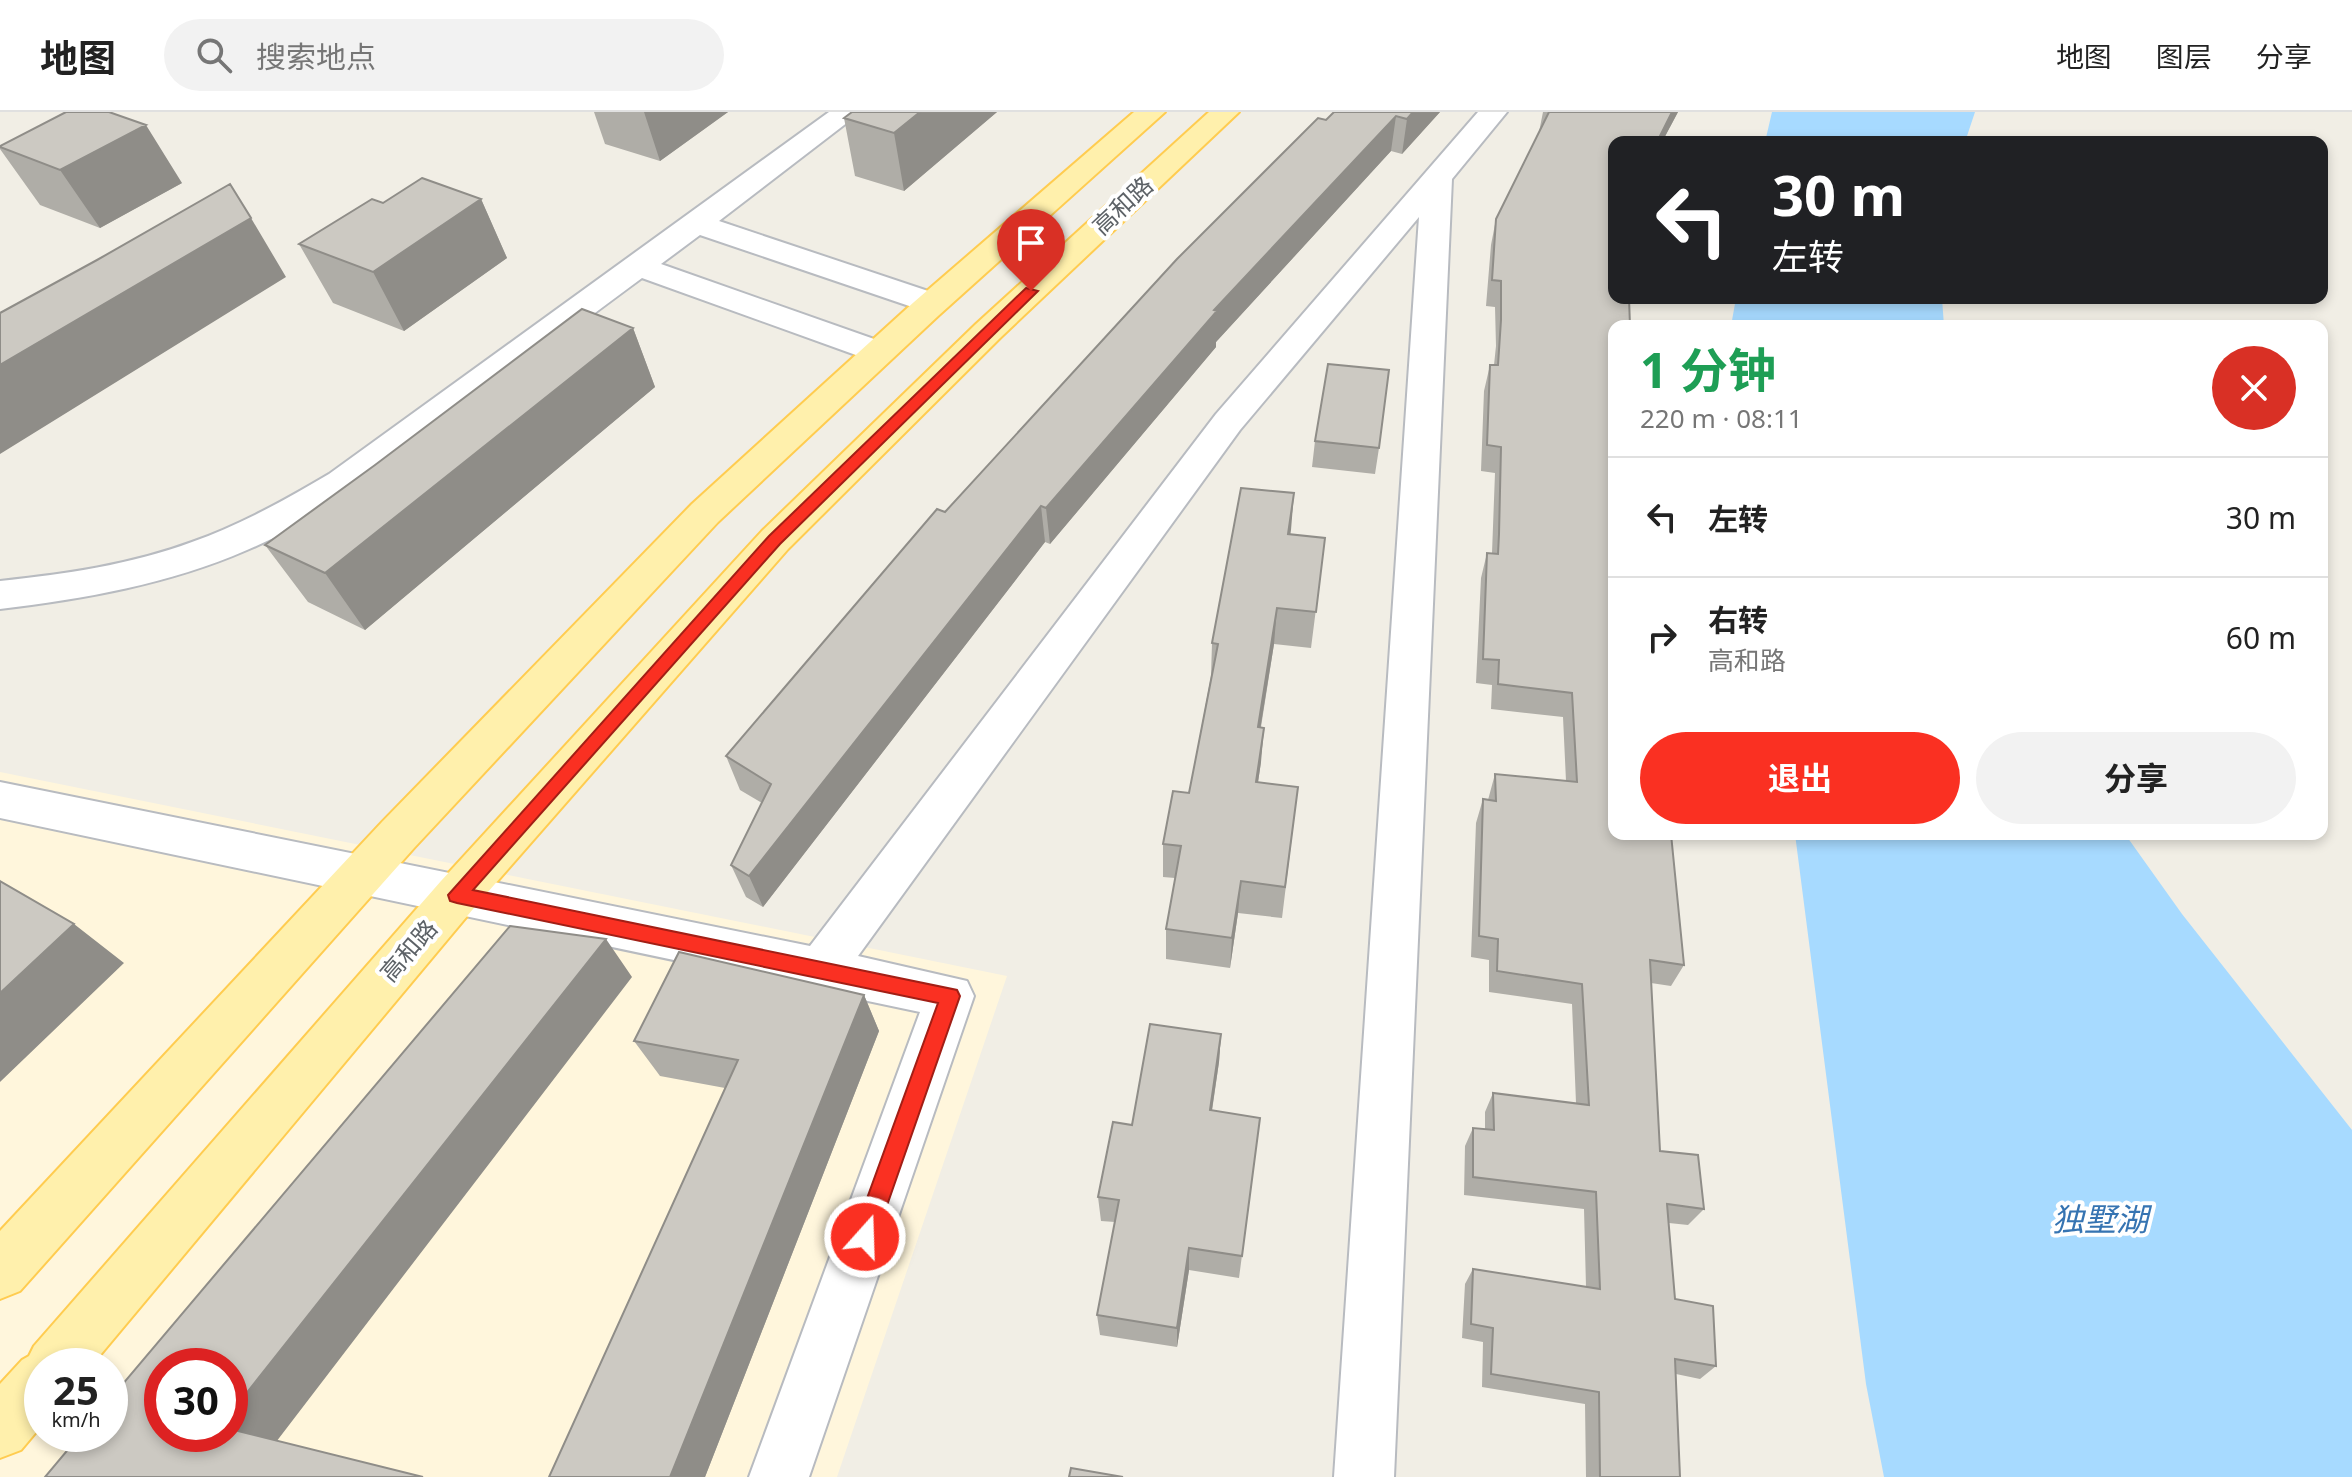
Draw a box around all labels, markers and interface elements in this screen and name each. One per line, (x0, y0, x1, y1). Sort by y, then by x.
search box (164, 19, 724, 91)
text: 地图 (40, 31, 116, 83)
icon: search (192, 33, 236, 77)
text: 搜索地点 (256, 36, 376, 77)
text: 地图 (2056, 37, 2112, 75)
text: 图层 (2156, 37, 2212, 75)
text: 分享 (2256, 37, 2312, 75)
text: 30 m (1772, 156, 1905, 232)
street label: 高和路 (1084, 168, 1160, 242)
icon: left (1640, 168, 1744, 272)
pin (997, 209, 1065, 291)
icon: arrive (1009, 221, 1053, 265)
text: 左转 (1772, 232, 1844, 281)
text: 1 分钟 (1640, 337, 1776, 402)
button: close (2212, 346, 2296, 430)
text: 220 m · 08:11 (1640, 400, 1803, 436)
icon: left (1640, 495, 1684, 539)
text: 30 m (2226, 497, 2296, 538)
text: 左转 (1708, 498, 1768, 539)
text: 右转 (1708, 599, 1768, 640)
icon: right (1640, 615, 1684, 659)
text: 60 m (2226, 617, 2296, 658)
text: 高和路 (1708, 642, 1786, 678)
button: 退出 (1640, 732, 1960, 824)
button: 分享 (1976, 732, 2296, 824)
street label: 高和路 (372, 912, 444, 988)
position arrow (823, 1195, 907, 1279)
water label: 独墅湖 (2052, 1197, 2153, 1240)
speed limit sign: 30 (144, 1348, 248, 1452)
text: 25 (53, 1362, 99, 1417)
text: km/h (51, 1406, 101, 1433)

